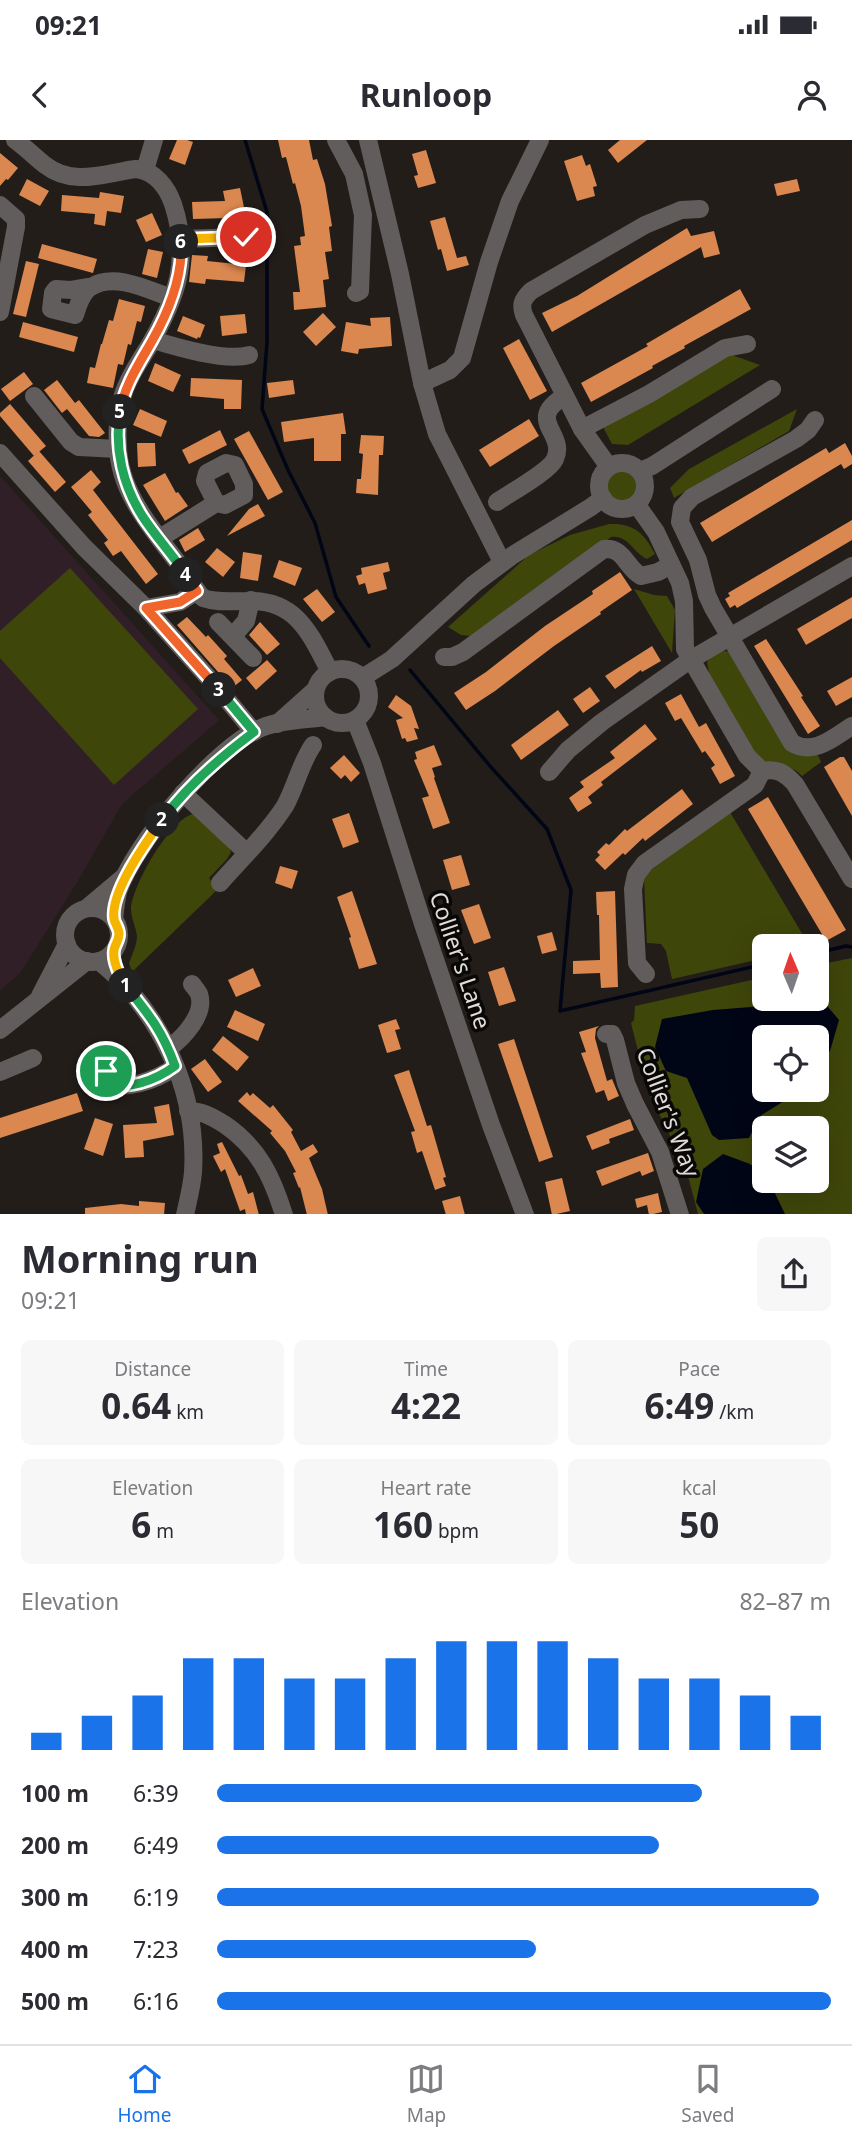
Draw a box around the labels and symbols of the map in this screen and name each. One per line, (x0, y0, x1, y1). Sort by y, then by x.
pin (216, 207, 276, 267)
pin: 6 (164, 224, 198, 259)
pin: 5 (102, 394, 138, 430)
pin: 4 (168, 558, 204, 592)
pin: 3 (202, 672, 236, 708)
pin: 2 (144, 802, 180, 838)
street label: Collier's Lane (423, 887, 499, 1033)
north arrow (752, 934, 830, 1012)
pin: 1 (108, 968, 144, 1004)
pin (76, 1041, 136, 1101)
street label: Collier's Way (630, 1042, 709, 1182)

